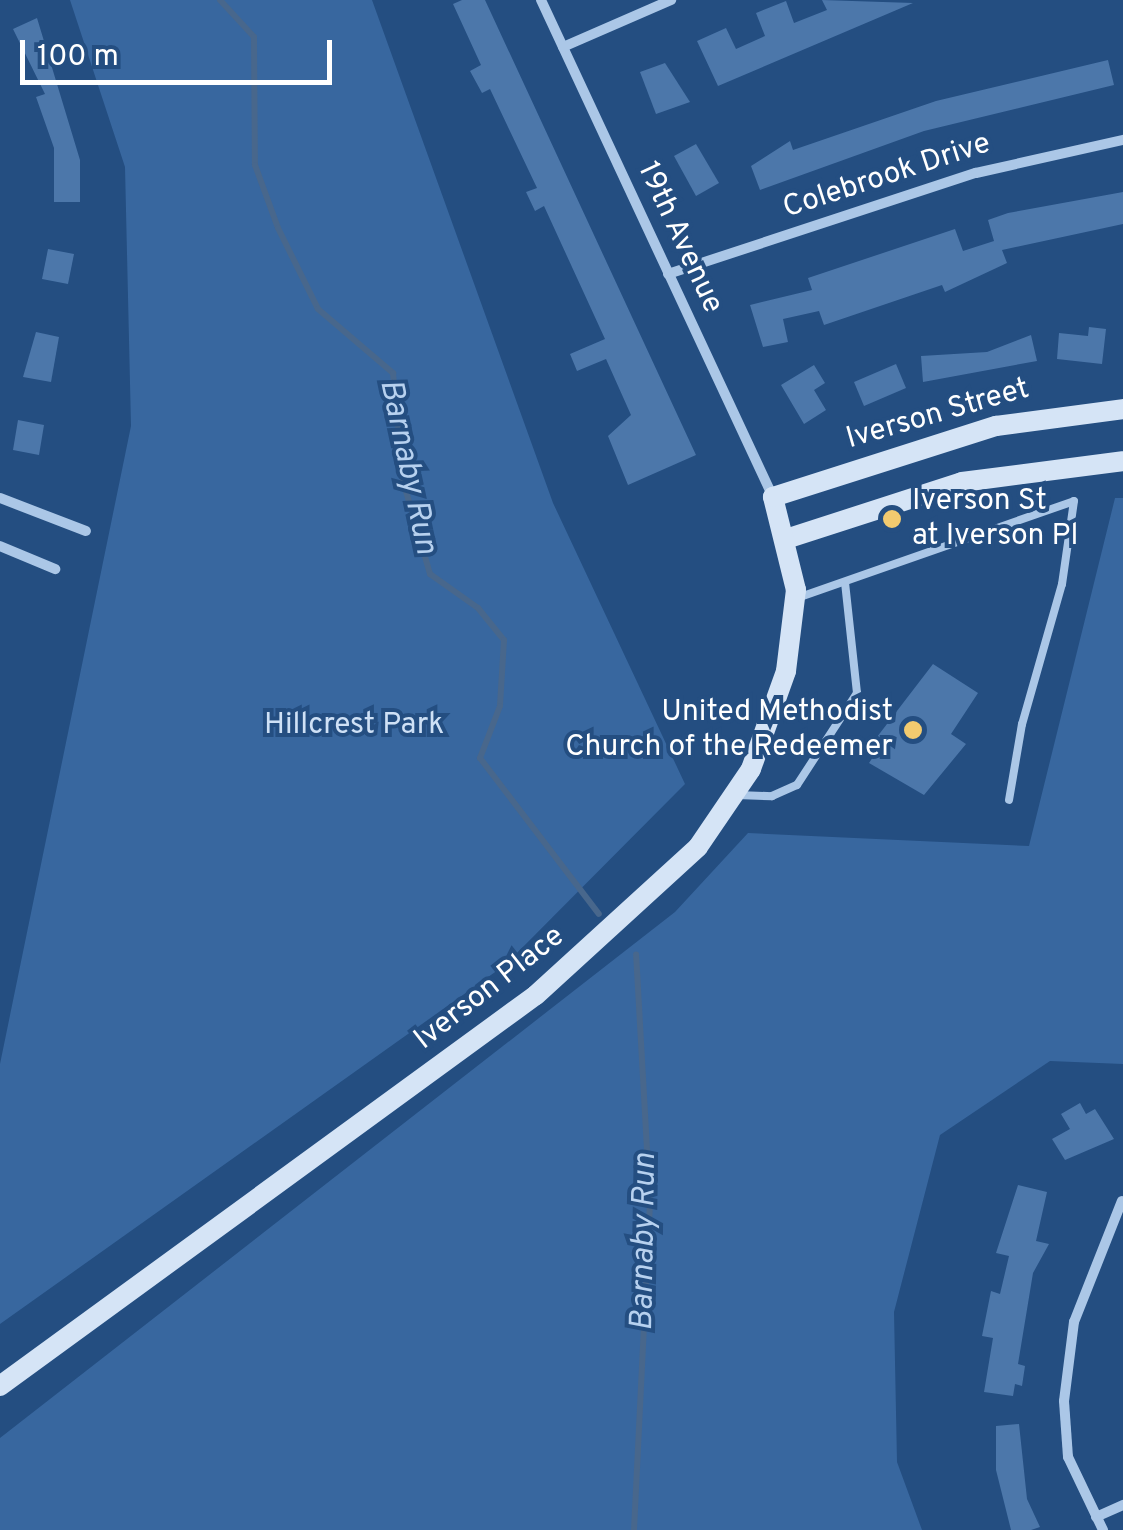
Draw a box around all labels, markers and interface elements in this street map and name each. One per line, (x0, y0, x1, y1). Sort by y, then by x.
scale bar (25, 20, 338, 82)
text: 100 m (37, 39, 119, 76)
street label: Colebrook Drive (779, 127, 995, 227)
street label: 19th Avenue (628, 156, 730, 320)
street label: Iverson Street (842, 372, 1034, 458)
water label: Barnaby Run (370, 376, 444, 558)
place label: Iverson St at Iverson Pl (912, 484, 1078, 554)
marker: Iverson St at Iverson Pl (881, 508, 903, 530)
place label: United Methodist Church of the Redeemer (565, 695, 893, 766)
park label: Hillcrest Park (264, 708, 444, 744)
marker: United Methodist Church of the Redeemer (902, 719, 924, 741)
street label: Iverson Place (408, 919, 572, 1059)
water label: Barnaby Run (624, 1153, 666, 1331)

